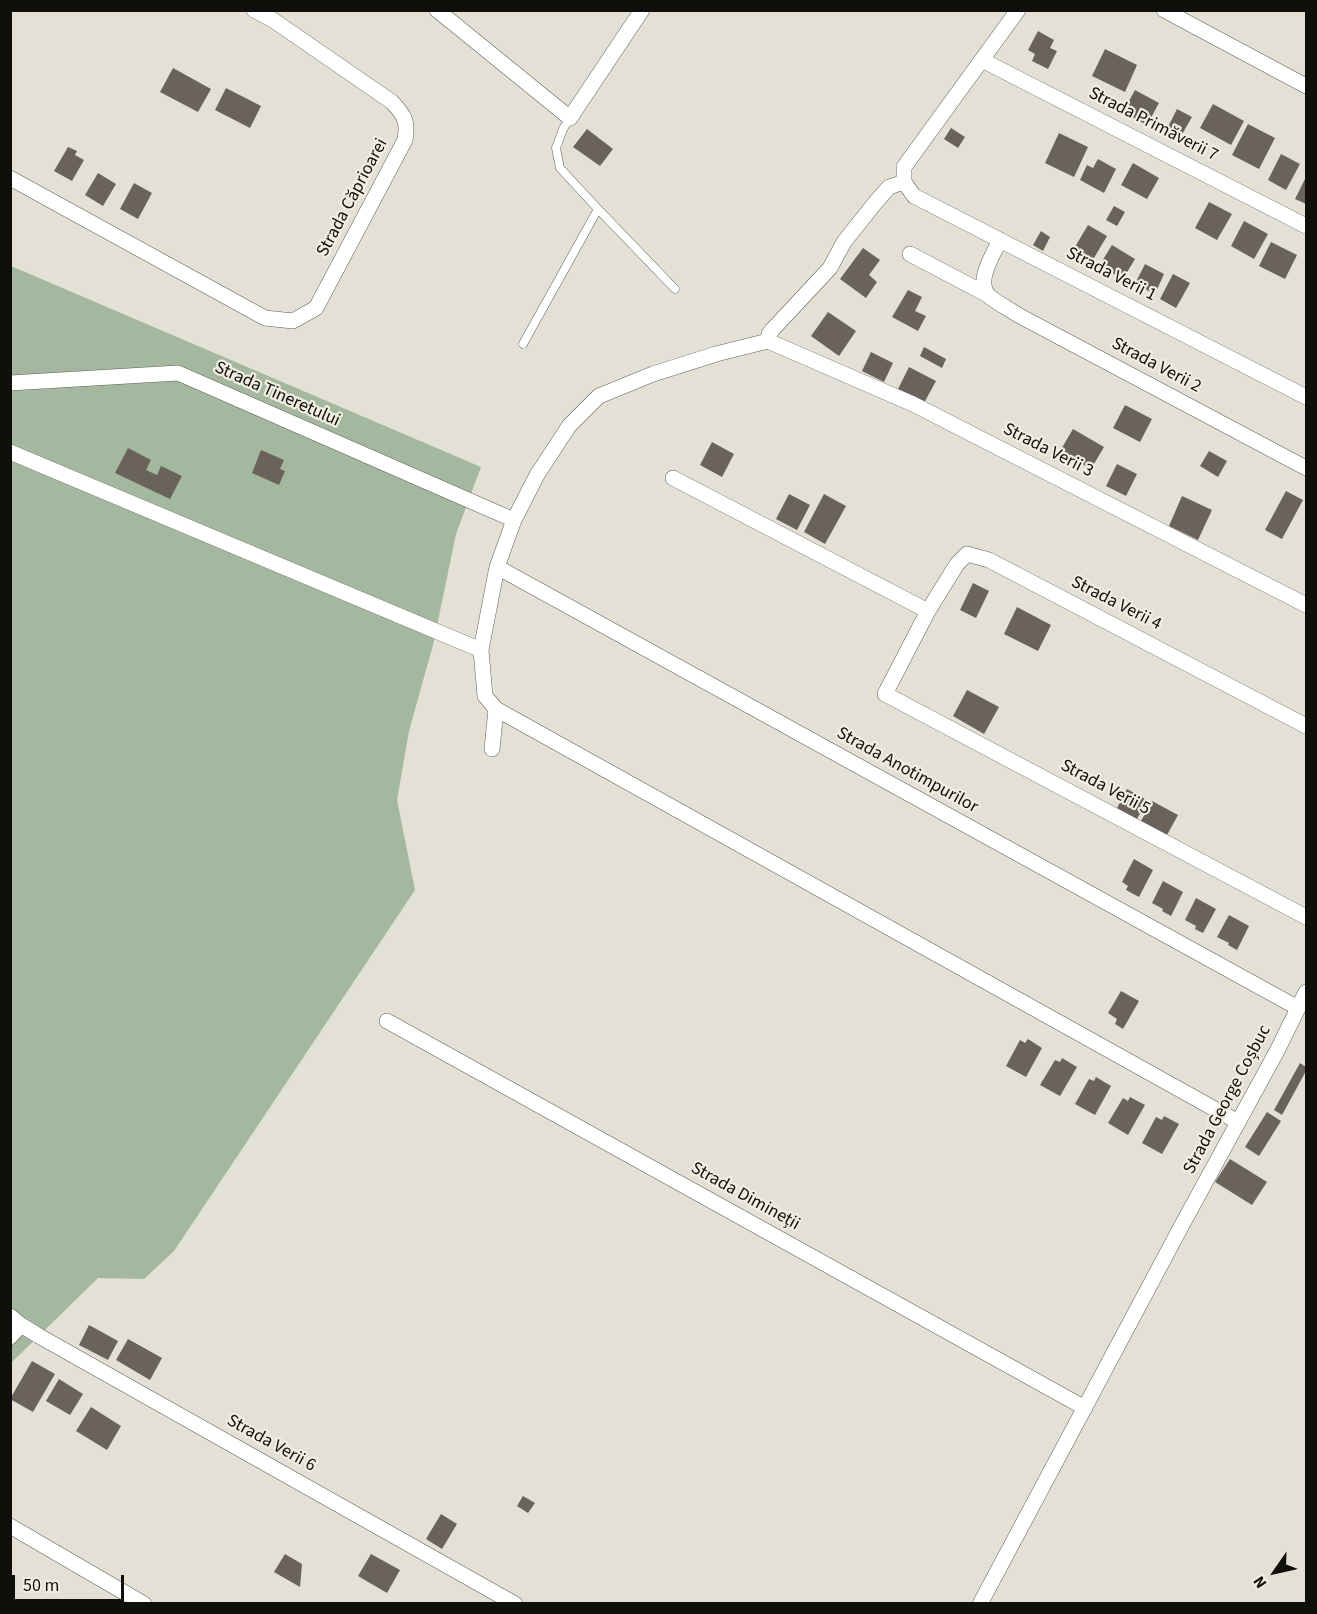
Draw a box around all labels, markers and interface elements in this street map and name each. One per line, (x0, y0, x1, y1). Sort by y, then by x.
street label: Strada Primăverii 7 (1085, 83, 1221, 167)
street label: Strada Căprioarei (313, 135, 393, 261)
street label: Strada Verii 1 (1062, 243, 1160, 307)
street label: Strada Verii 2 (1107, 333, 1205, 399)
street label: Strada Tineretului (211, 358, 343, 432)
street label: Strada Verii 3 (999, 419, 1097, 483)
street label: Strada Verii 4 (1067, 572, 1165, 636)
street label: Strada Anotimpurilor (833, 723, 981, 819)
street label: Strada Verii 5 (1056, 755, 1154, 821)
street label: Strada George Coșbuc (1180, 1022, 1276, 1178)
street label: Strada Dimineții (687, 1158, 803, 1236)
street label: Strada Verii 6 (223, 1411, 319, 1477)
north arrow (1245, 1542, 1305, 1602)
scale bar (15, 1563, 128, 1601)
text: N (1248, 1572, 1272, 1593)
text: 50 m (23, 1573, 59, 1598)

